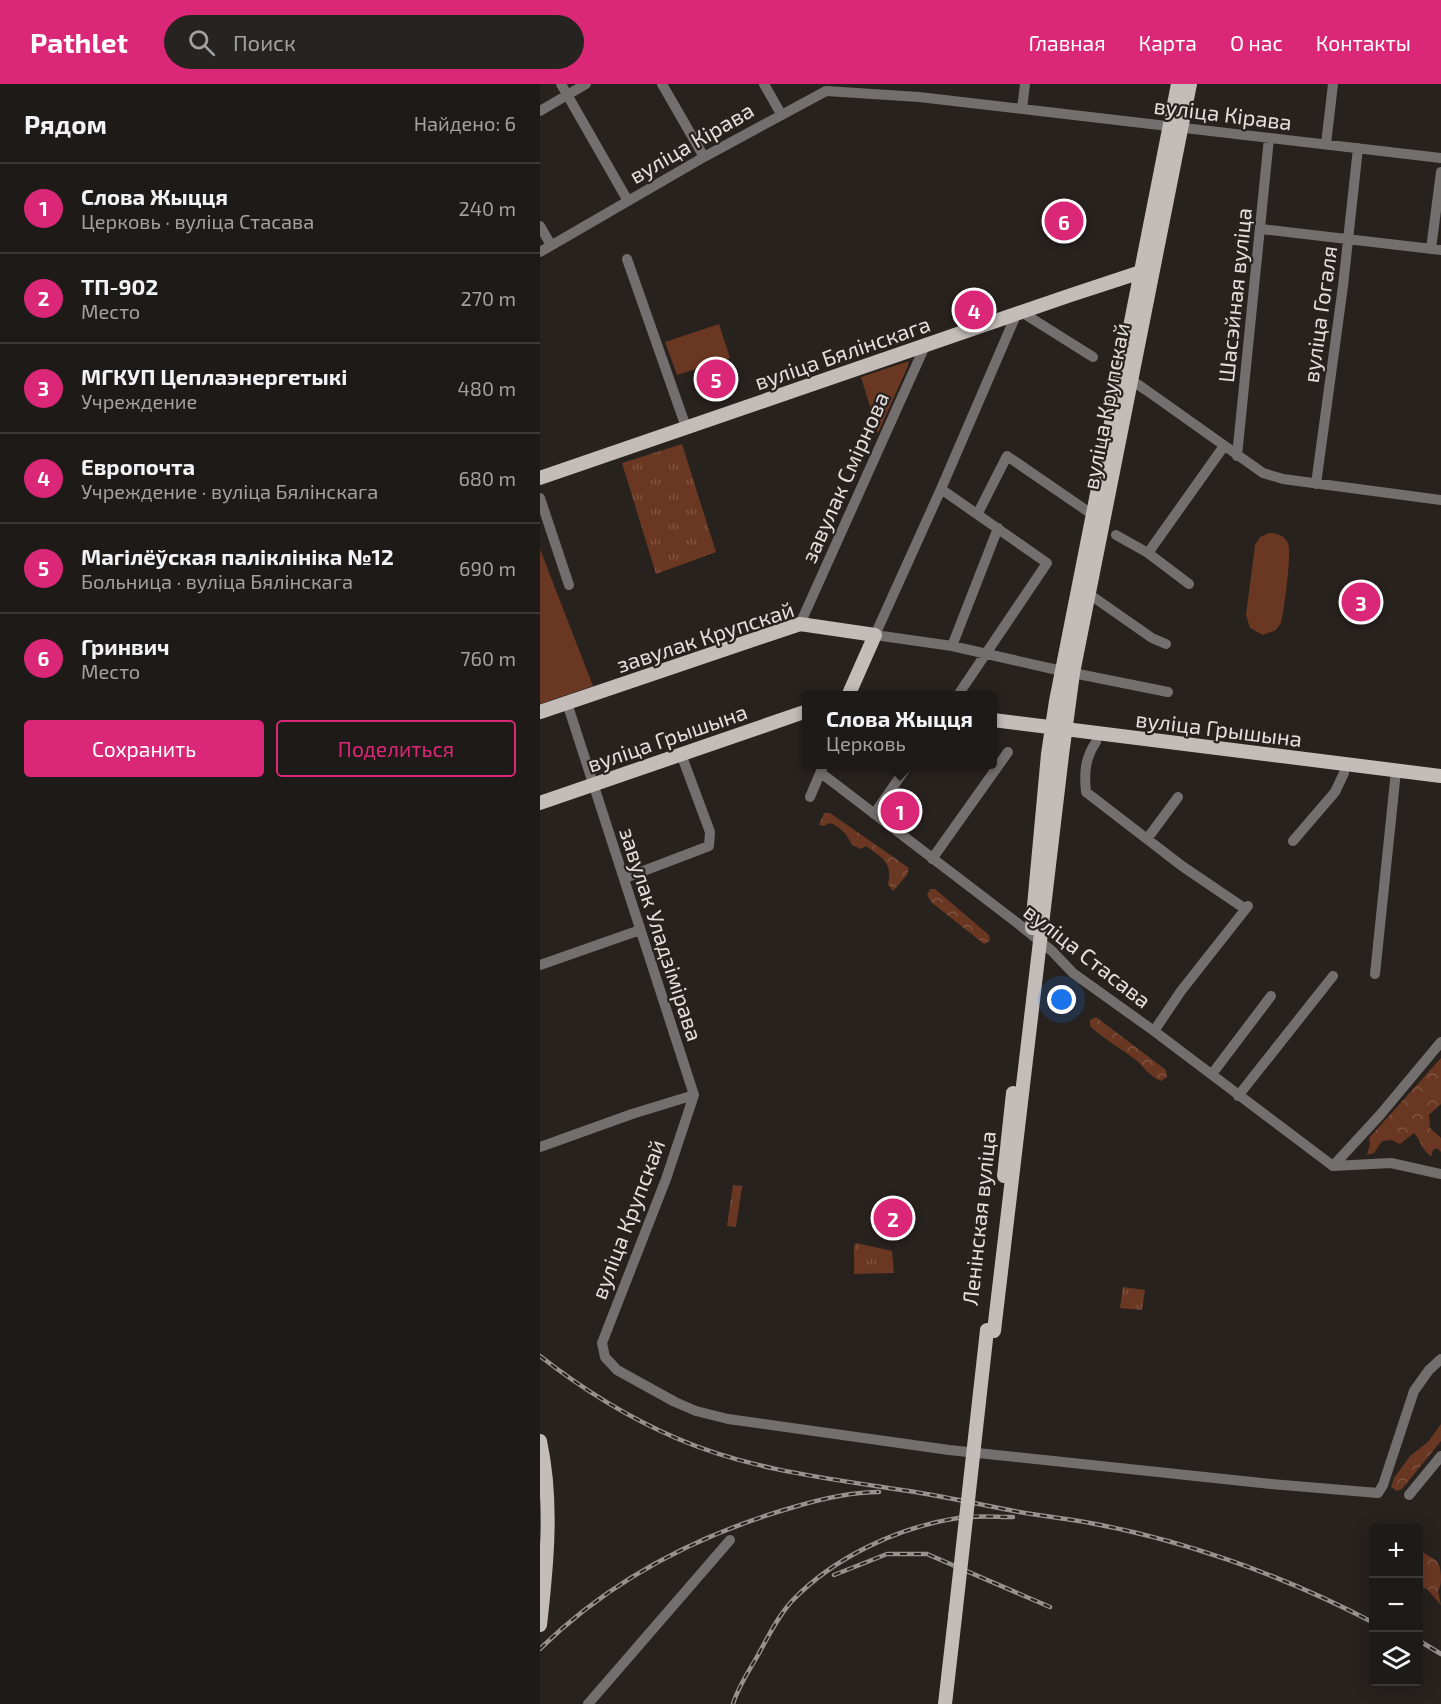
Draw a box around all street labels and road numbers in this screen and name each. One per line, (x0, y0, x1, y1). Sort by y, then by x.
street label: вуліца Кірава (1152, 92, 1294, 135)
street label: вуліца Кірава (624, 96, 758, 189)
street label: Шасэйная вуліца (1212, 206, 1257, 384)
street label: вуліца Гогаля (1297, 244, 1342, 384)
street label: вуліца Бялінскага (751, 310, 934, 395)
street label: вуліца Крупскай (1076, 321, 1135, 492)
street label: завулак Смірнова (795, 388, 894, 567)
street label: завулак Крупскай (613, 595, 797, 678)
street label: вуліца Грышына (584, 697, 751, 777)
street label: вуліца Грышына (1134, 705, 1304, 752)
street label: завулак Уладзімірава (614, 824, 709, 1044)
street label: вуліца Стасава (1019, 897, 1157, 1013)
street label: Ленінская вуліца (956, 1130, 1001, 1307)
street label: вуліца Крупскай (585, 1135, 670, 1303)

